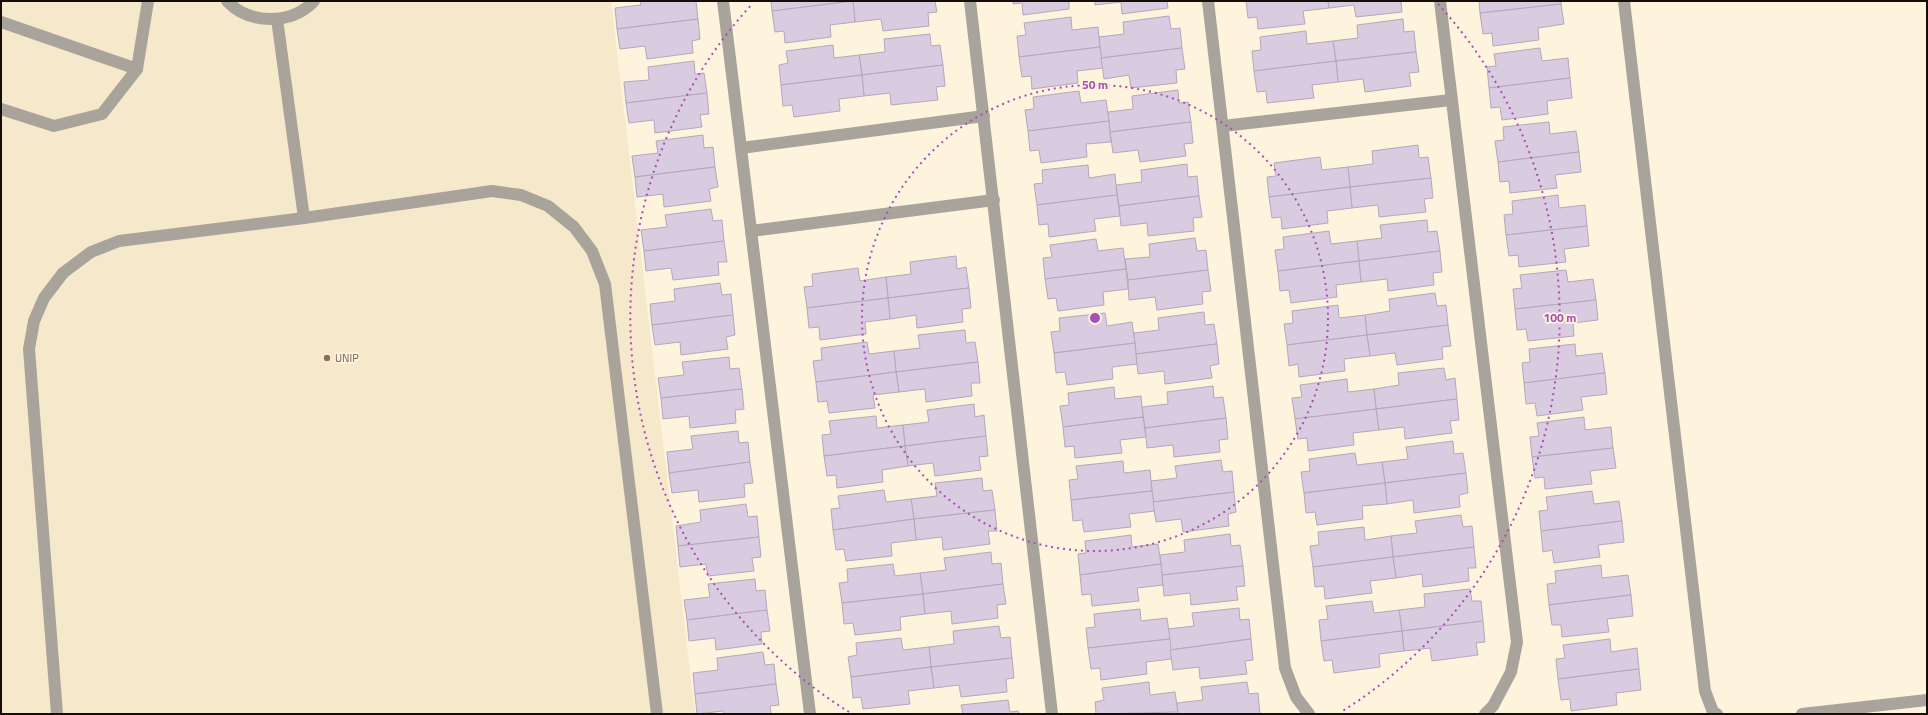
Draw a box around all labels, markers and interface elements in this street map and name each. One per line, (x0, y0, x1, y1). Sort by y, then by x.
text: 50 m (1082, 75, 1108, 94)
text: 100 m (1544, 308, 1576, 327)
centre of rings (1088, 311, 1102, 325)
place label: UNIP (335, 350, 359, 366)
marker: UNIP (322, 353, 332, 363)

